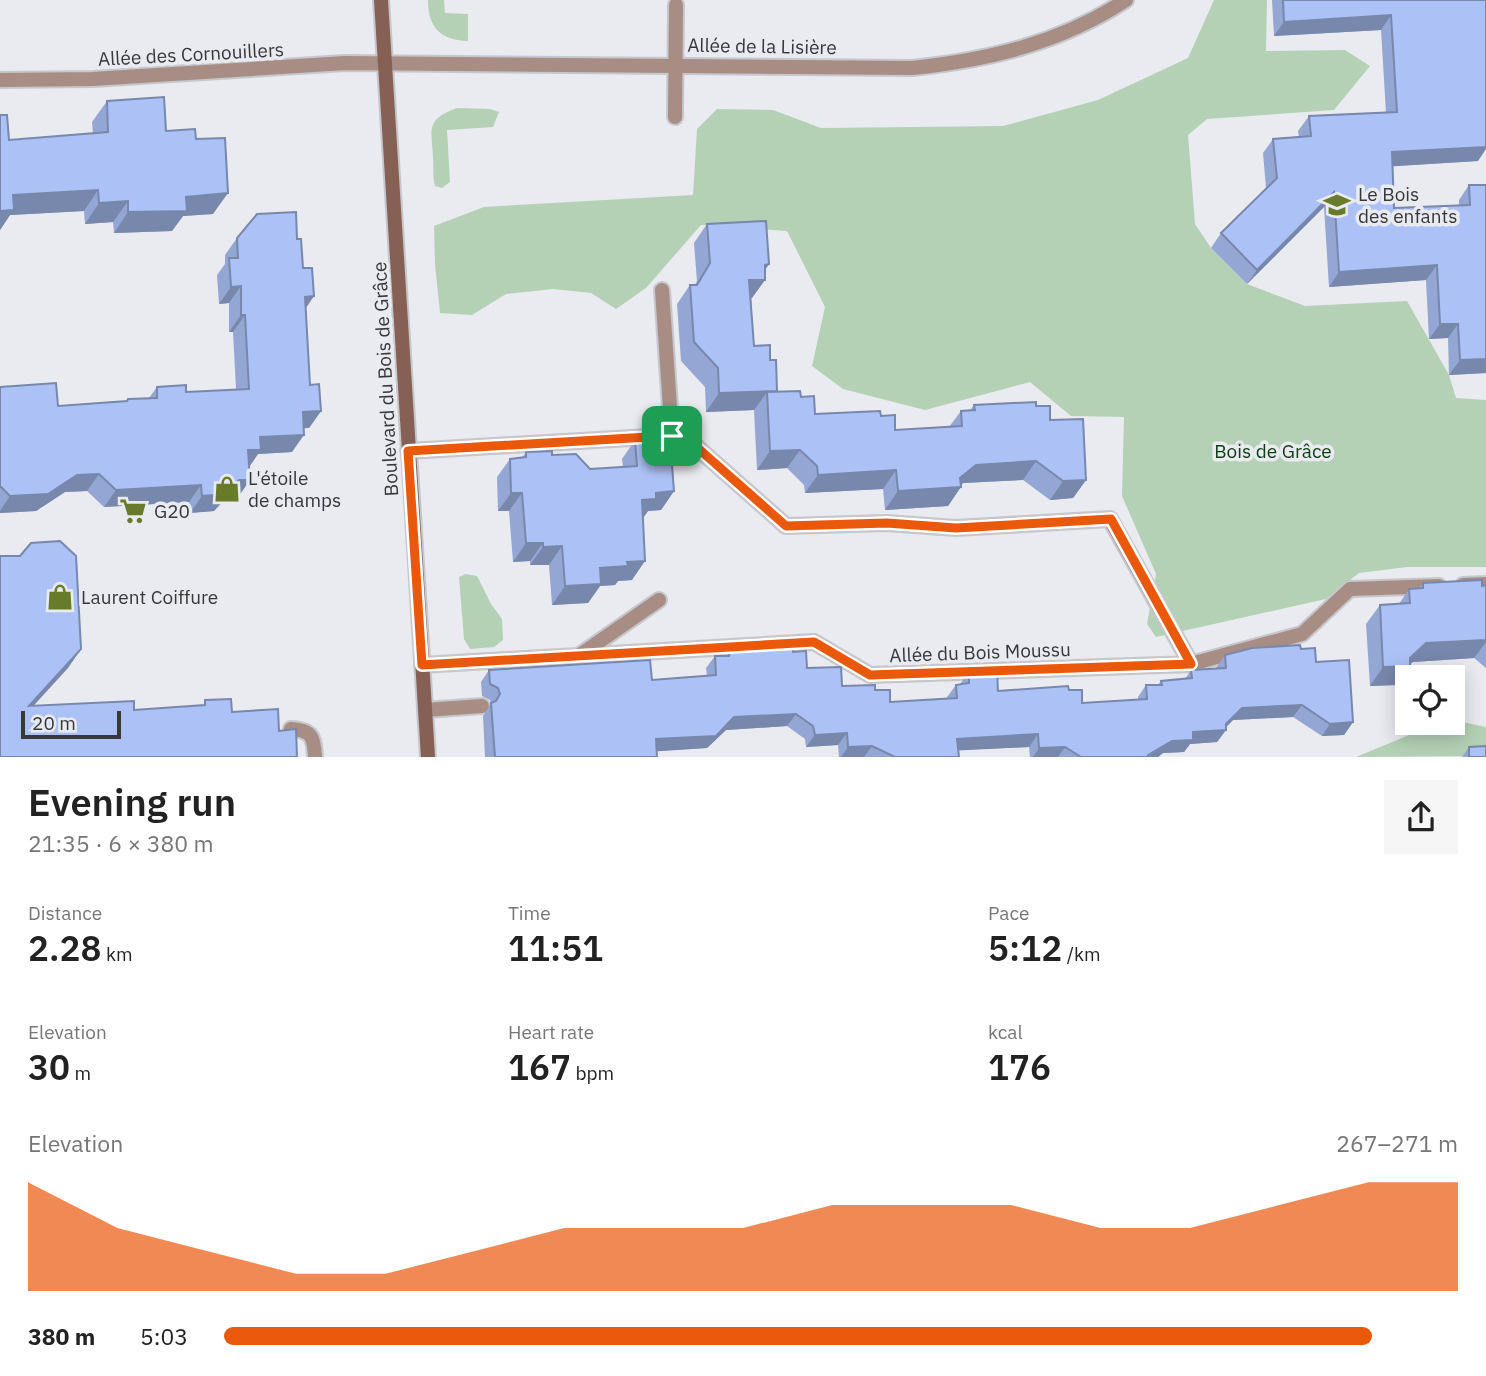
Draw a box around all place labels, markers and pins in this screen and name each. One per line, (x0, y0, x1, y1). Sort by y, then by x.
place label: Le Bois des enfants (1358, 182, 1457, 228)
school or university icon: Le Bois des enfants (1322, 190, 1352, 220)
pin (642, 406, 702, 466)
place label: L'étoile de champs (248, 466, 341, 512)
shop icon: L'étoile de champs (212, 474, 242, 504)
supermarket icon: G20 (118, 496, 148, 526)
place label: G20 (154, 499, 190, 523)
shop icon: Laurent Coiffure (45, 582, 75, 612)
place label: Laurent Coiffure (81, 585, 218, 609)

